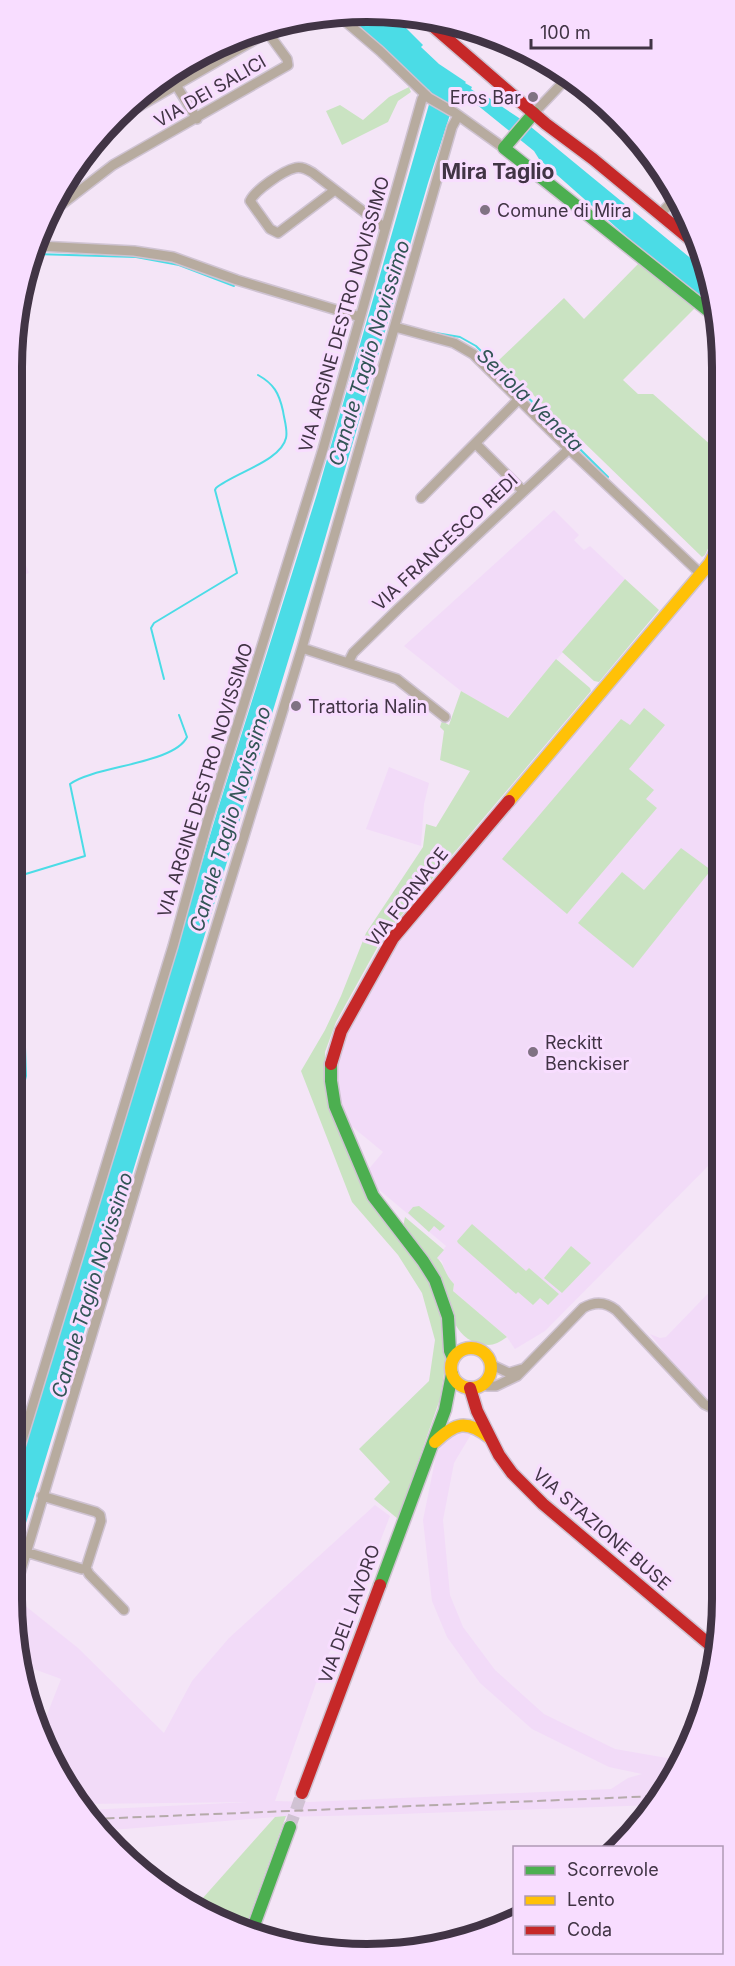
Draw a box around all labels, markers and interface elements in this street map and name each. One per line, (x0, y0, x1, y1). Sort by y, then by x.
scale bar (531, 12, 651, 50)
text: 100 m (540, 22, 591, 43)
street label: VIA DEI SALICI (150, 51, 270, 131)
place label: Eros Bar (450, 87, 521, 108)
marker: Eros Bar (526, 90, 540, 104)
district label: Mira Taglio (442, 159, 555, 184)
street label: VIA ARGINE DESTRO NOVISSIMO (295, 174, 393, 454)
place label: Comune di Mira (497, 200, 632, 221)
marker: Comune di Mira (478, 203, 492, 217)
water label: Canale Taglio Novissimo (323, 237, 415, 469)
water label: Seriola Veneta (472, 343, 588, 457)
street label: VIA FRANCESCO REDI (368, 469, 522, 615)
street label: VIA ARGINE DESTRO NOVISSIMO (153, 640, 257, 920)
place label: Trattoria Nalin (308, 696, 427, 717)
marker: Trattoria Nalin (289, 699, 303, 713)
water label: Canale Taglio Novissimo (184, 703, 276, 935)
street label: VIA FORNACE (362, 843, 452, 951)
place label: Reckitt Benckiser (545, 1032, 629, 1074)
marker: Reckitt Benckiser (526, 1045, 540, 1059)
water label: Canale Taglio Novissimo (46, 1169, 138, 1401)
street label: VIA STAZIONE BUSE (529, 1463, 675, 1595)
street label: VIA DEL LAVORO (314, 1542, 384, 1686)
legend (513, 1846, 723, 1954)
text: Scorrevole (567, 1859, 659, 1880)
text: Lento (567, 1889, 615, 1910)
text: Coda (567, 1919, 612, 1940)

